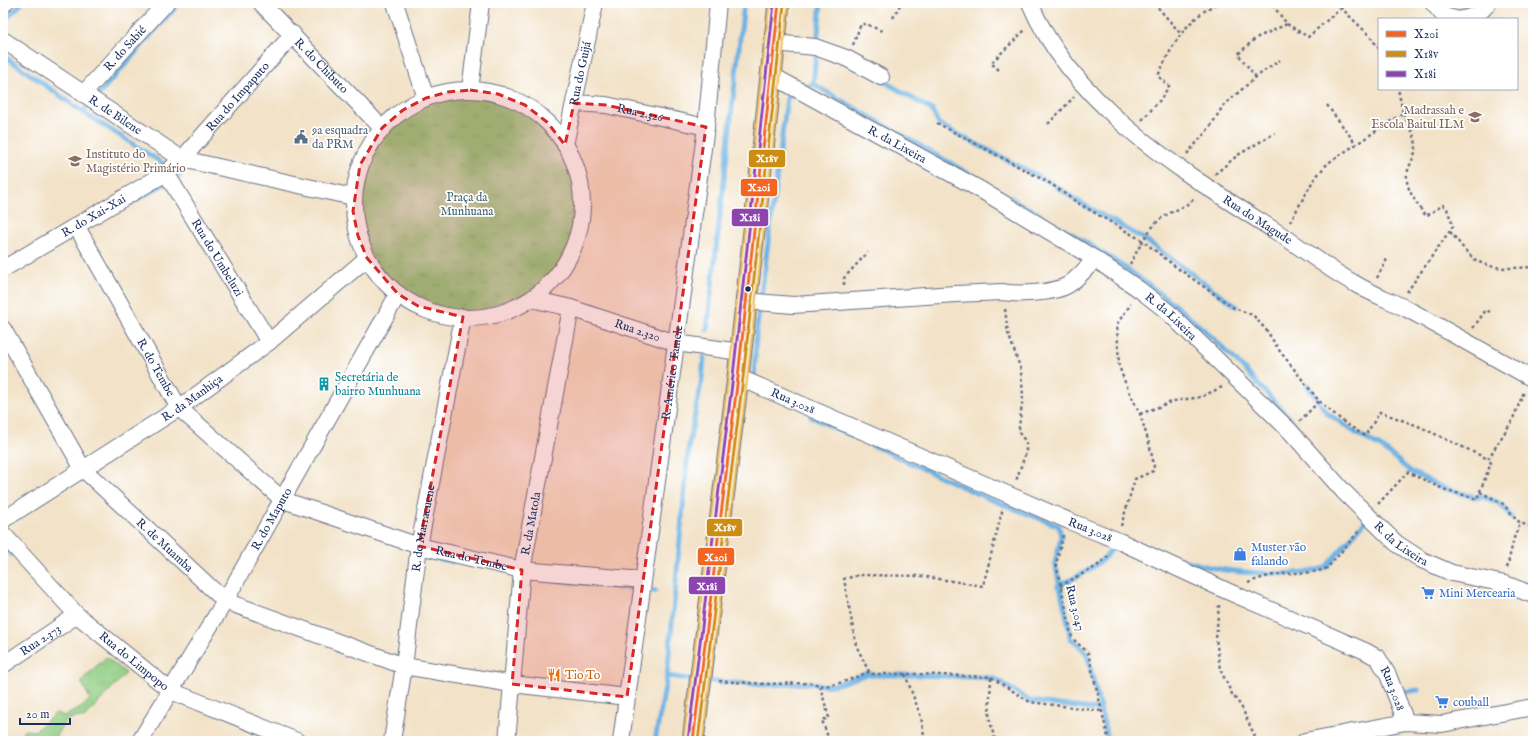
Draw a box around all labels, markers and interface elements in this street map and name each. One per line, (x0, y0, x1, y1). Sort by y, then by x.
legend (1378, 18, 1518, 90)
street label: R. do Sabié (100, 22, 150, 74)
text: X20i (1414, 27, 1438, 42)
street label: R. do Chibuto (291, 35, 352, 97)
street label: Rua do Guijá (566, 39, 594, 107)
text: X18v (1414, 47, 1439, 62)
street label: Rua do Impaputo (203, 58, 273, 134)
text: X18i (1414, 67, 1436, 82)
street label: R. de Bilene (86, 92, 145, 138)
street label: Rua 2.326 (616, 100, 665, 125)
place label: Madrassah e Escola Baitul ILM (1371, 103, 1464, 132)
school or university icon: Madrassah e Escola Baitul ILM (1467, 109, 1483, 125)
street label: R. da Lixeira (865, 122, 930, 167)
place label: 9a esquadra da PRM (311, 123, 369, 152)
public building icon: 9a esquadra da PRM (293, 129, 309, 145)
place label: Instituto do Magistério Primário (86, 147, 186, 176)
line badge: X18v (748, 149, 786, 168)
text: X18v (755, 152, 779, 166)
school or university icon: Instituto do Magistério Primário (67, 153, 83, 169)
line badge: X20i (740, 178, 778, 197)
text: X20i (747, 181, 770, 195)
park label: Praça da Munhuana (440, 190, 494, 219)
street label: R. do Xai-Xai (59, 191, 128, 240)
street label: Rua do Magude (1220, 192, 1296, 248)
line badge: X18i (731, 208, 769, 227)
text: X18i (739, 211, 760, 225)
street label: Rua do Umbeluzi (188, 216, 247, 299)
unlabelled marker (743, 284, 753, 294)
street label: R. da Lixeira (1142, 289, 1201, 344)
street label: Rua 2.320 (613, 316, 662, 345)
street label: R. Américo Tamele (658, 324, 686, 421)
street label: R. do Tembe (134, 336, 179, 399)
place label: Secretária de bairro Munhuana (335, 370, 422, 399)
street label: R. da Manhiça (159, 371, 226, 425)
building icon: Secretária de bairro Munhuana (316, 376, 332, 392)
street label: Rua 3.028 (769, 385, 818, 417)
street label: R. de Marracuene (408, 483, 438, 573)
street label: R. do Maputo (248, 484, 295, 553)
street label: R. da Matola (517, 490, 544, 556)
street label: Rua 3.028 (1066, 514, 1115, 545)
street label: R. de Muamba (133, 515, 197, 576)
line badge: X18v (706, 518, 743, 537)
street label: R. da Lixeira (1371, 518, 1431, 569)
text: X18v (713, 521, 737, 535)
place label: Muster vão falando (1251, 540, 1307, 569)
street label: Rua do Tembe (434, 543, 509, 574)
shop icon: Muster vão falando (1232, 546, 1248, 562)
line badge: X20i (697, 547, 735, 566)
text: X20i (704, 551, 727, 565)
line badge: X18i (688, 576, 726, 595)
text: X18i (696, 580, 717, 594)
street label: Rua 3.047 (1062, 583, 1088, 633)
supermarket icon: Mini Mercearia (1420, 585, 1436, 601)
place label: Mini Mercearia (1439, 586, 1516, 601)
street label: Rua 2.373 (17, 621, 64, 659)
street label: Rua do Limpopo (96, 628, 172, 694)
street label: Rua 3.028 (1377, 663, 1408, 713)
restaurant icon: Tio To (546, 667, 562, 683)
place label: Tio To (565, 668, 601, 683)
supermarket icon: couball (1434, 694, 1450, 710)
place label: couball (1453, 695, 1490, 710)
scale bar (20, 700, 70, 726)
text: 20 m (26, 707, 49, 722)

